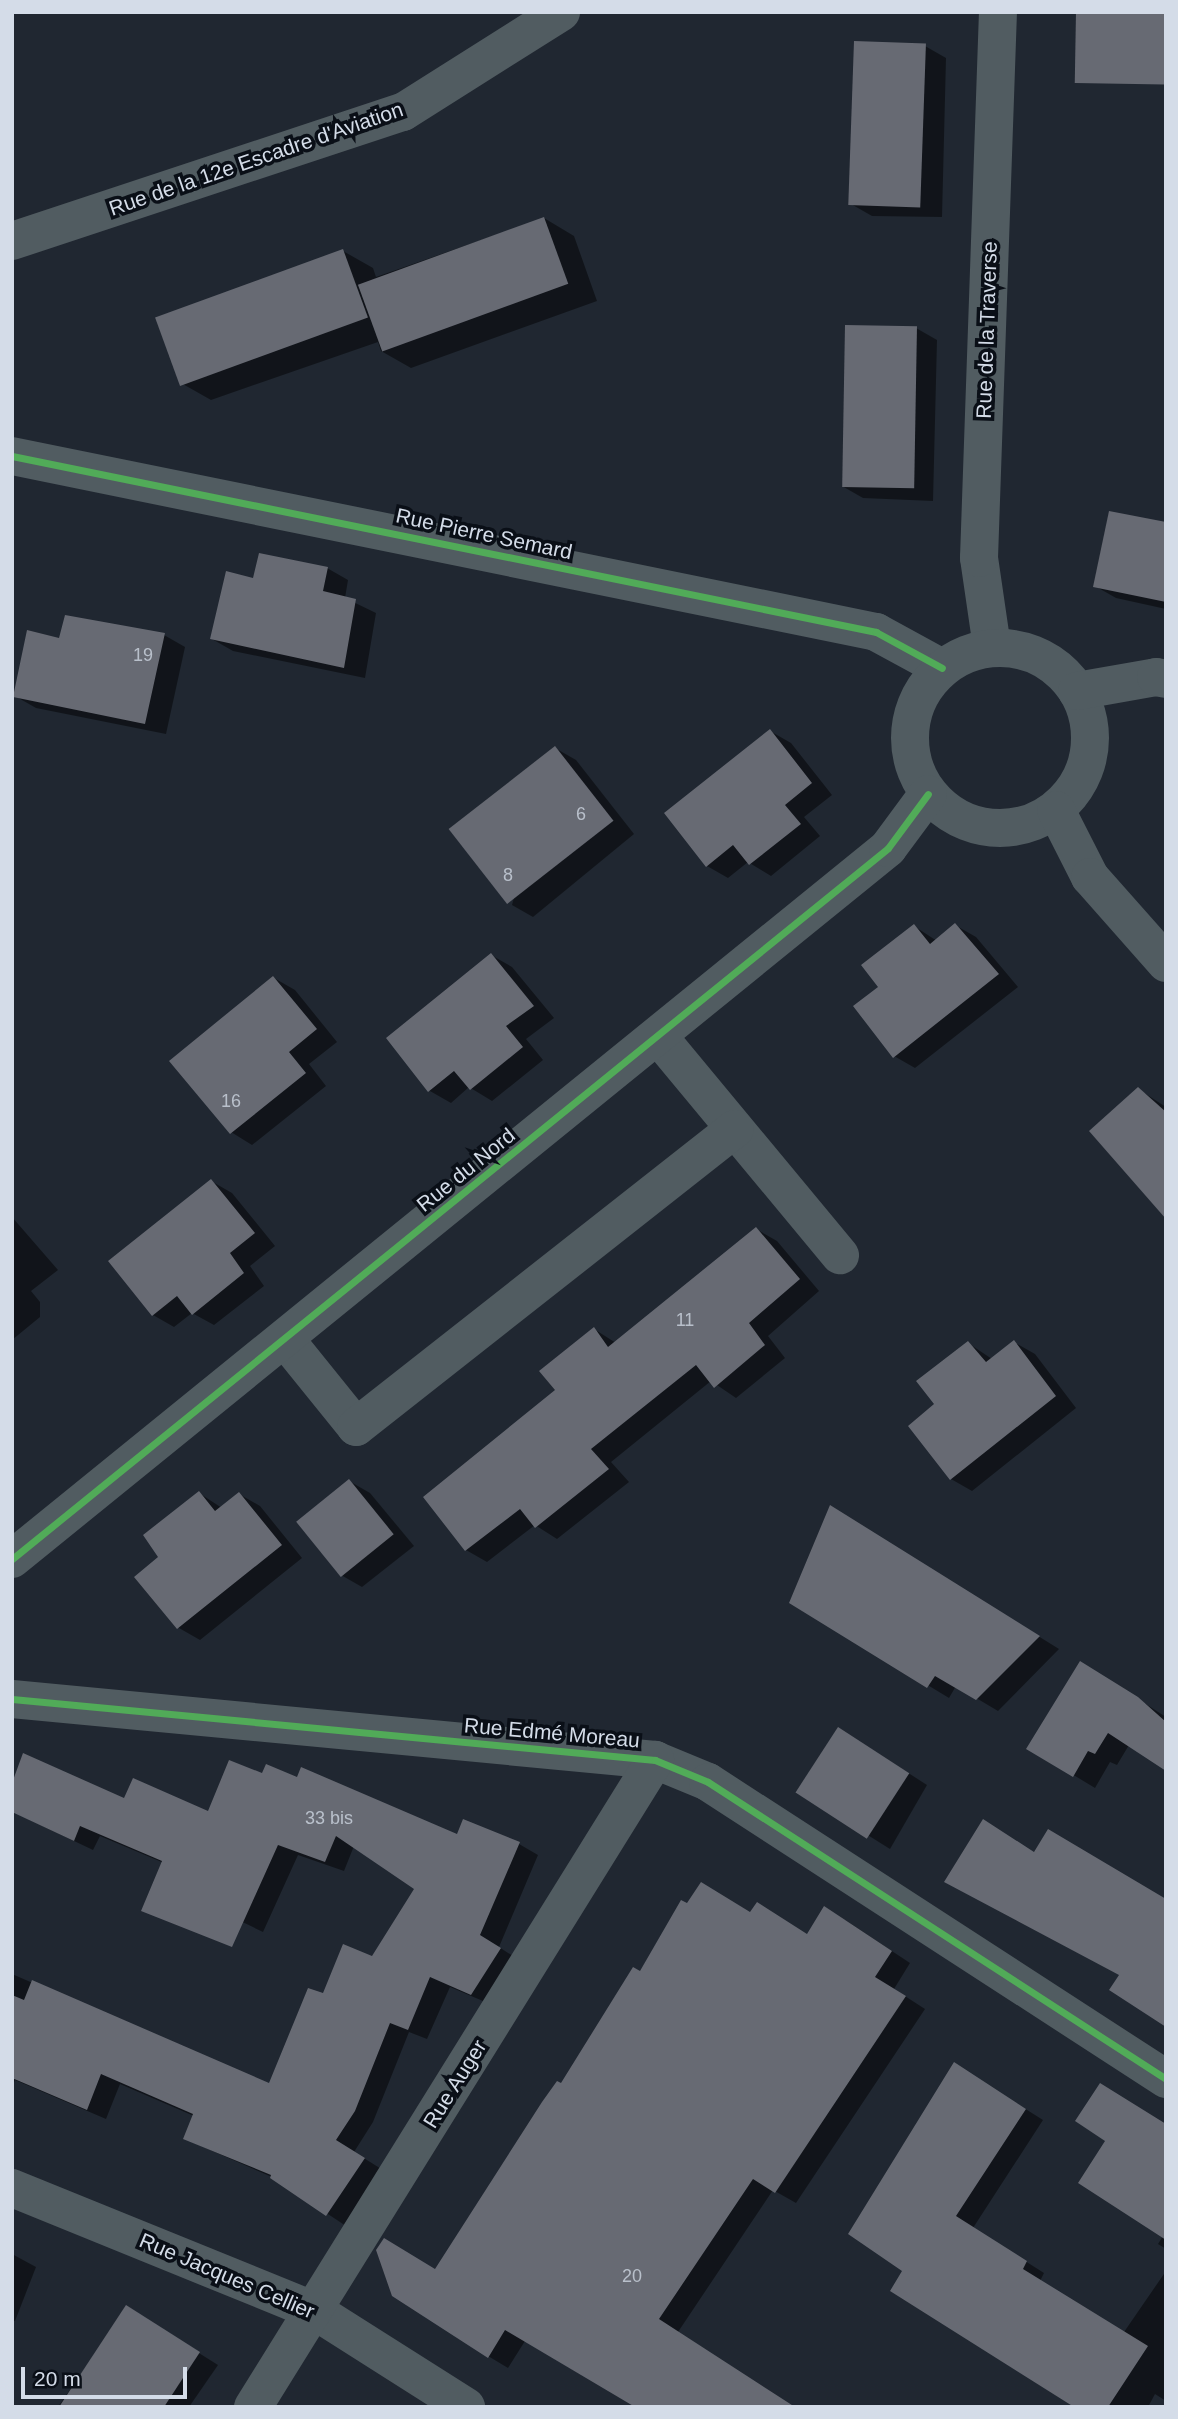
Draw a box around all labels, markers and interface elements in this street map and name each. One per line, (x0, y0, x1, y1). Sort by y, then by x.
street label: Rue de la 12e Escadre d'Aviation (106, 97, 406, 221)
street label: Rue de la Traverse (971, 241, 1003, 419)
street label: Rue Pierre Semard (393, 503, 575, 565)
house number: 19 (133, 644, 153, 666)
house number: 6 (576, 803, 586, 825)
house number: 8 (503, 864, 513, 886)
house number: 16 (221, 1090, 241, 1112)
street label: Rue du Nord (412, 1123, 520, 1217)
house number: 11 (676, 1309, 694, 1331)
street label: Rue Edmé Moreau (463, 1713, 641, 1753)
house number: 33 bis (305, 1807, 353, 1829)
street label: Rue Auger (418, 2035, 492, 2133)
street label: Rue Jacques Cellier (136, 2228, 318, 2324)
house number: 20 (622, 2265, 642, 2287)
scale bar (24, 2352, 191, 2396)
text: 20 m (34, 2367, 81, 2390)

